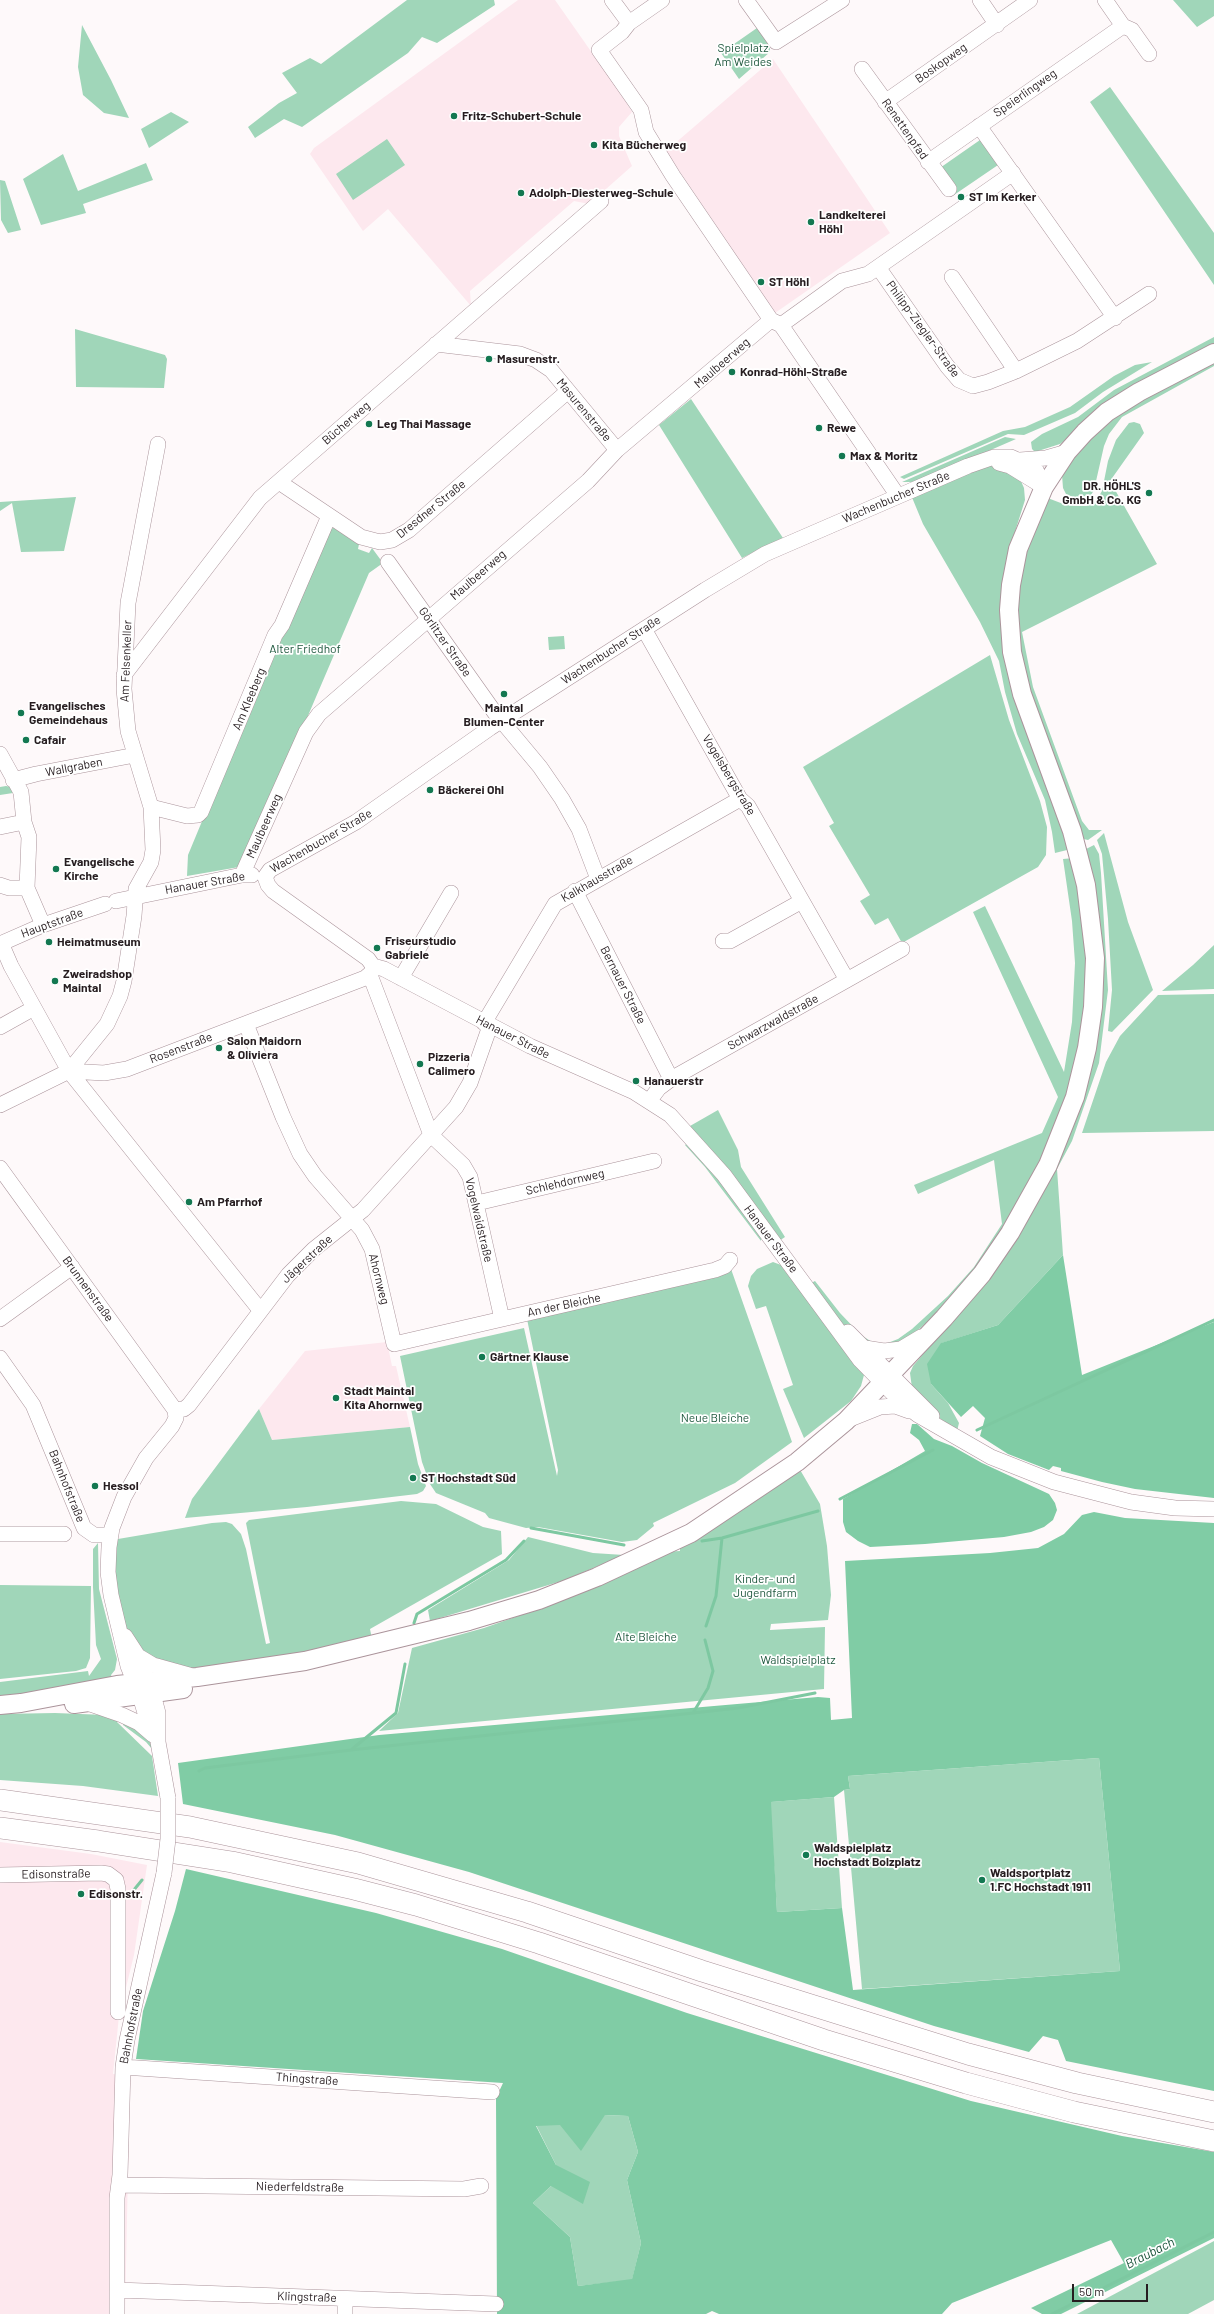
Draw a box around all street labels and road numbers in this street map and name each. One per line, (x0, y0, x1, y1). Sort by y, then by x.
street label: Boskopweg (912, 40, 970, 86)
street label: Speierlingweg (991, 66, 1059, 120)
street label: Renettenpfad (879, 96, 931, 162)
street label: Philipp-Ziegler-Straße (883, 278, 963, 380)
street label: Maulbeerweg (691, 335, 753, 391)
street label: Masurenstraße (553, 376, 615, 444)
street label: Bücherweg (319, 398, 373, 448)
street label: Wachenbucher Straße (840, 468, 952, 526)
street label: Dresdner Straße (394, 477, 468, 541)
street label: Maulbeerweg (447, 547, 509, 603)
street label: Görlitzer Straße (416, 604, 474, 680)
street label: Wachenbucher Straße (559, 613, 663, 687)
street label: Am Felsenkeller (117, 620, 135, 702)
street label: Am Kleeberg (229, 666, 269, 732)
street label: Vogelsbergstraße (699, 732, 759, 818)
street label: Wallgraben (44, 754, 104, 780)
street label: Maulbeerweg (243, 791, 285, 861)
street label: Wachenbucher Straße (267, 806, 375, 876)
street label: Kalkhausstraße (559, 853, 635, 905)
street label: Hanauer Straße (164, 869, 246, 897)
street label: Hauptstraße (19, 905, 85, 941)
street label: Bernauer Straße (597, 944, 649, 1026)
street label: Schwarzwaldstraße (725, 991, 821, 1053)
street label: Hanauer Straße (474, 1012, 552, 1062)
street label: Rosenstraße (148, 1029, 214, 1067)
street label: Schlehdornweg (524, 1166, 606, 1198)
street label: Vogelwaidstraße (462, 1176, 496, 1264)
street label: Hanauer Straße (741, 1202, 801, 1276)
street label: Jägerstraße (279, 1232, 335, 1286)
street label: Ahornweg (366, 1252, 392, 1306)
street label: Brunnenstraße (59, 1253, 117, 1325)
street label: An der Bleiche (526, 1290, 602, 1320)
street label: Bahnhofstraße (46, 1448, 88, 1524)
street label: Edisonstraße (21, 1866, 91, 1882)
street label: Bahnhofstraße (117, 1987, 145, 2065)
street label: Thingstraße (275, 2070, 339, 2088)
street label: Niederfeldstraße (256, 2179, 344, 2195)
street label: Klingstraße (277, 2289, 337, 2305)

